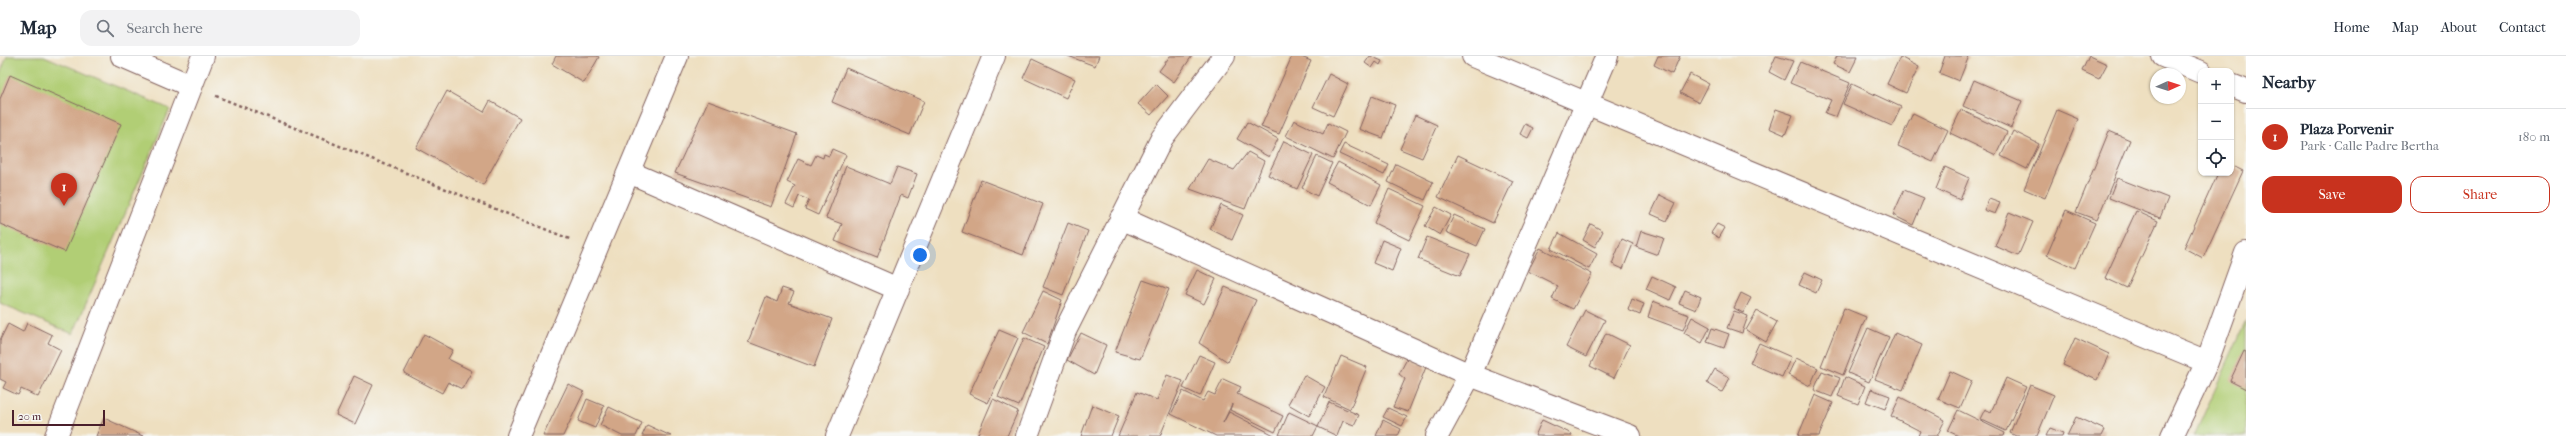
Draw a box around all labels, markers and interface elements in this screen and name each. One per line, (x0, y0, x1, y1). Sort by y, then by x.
search box (80, 10, 360, 46)
text: Map (20, 17, 56, 39)
icon: search (94, 17, 116, 39)
text: Search here (126, 19, 203, 37)
text: Home (2333, 19, 2370, 36)
text: Map (2392, 19, 2419, 36)
text: About (2441, 19, 2477, 36)
text: Contact (2499, 19, 2546, 36)
north arrow (2150, 68, 2186, 104)
map controls (2198, 68, 2234, 176)
button: + (2198, 68, 2234, 104)
text: Nearby (2262, 72, 2316, 92)
button: − (2198, 104, 2234, 140)
text: Plaza Porvenir (2300, 120, 2394, 138)
text: 1 (2273, 129, 2277, 144)
text: 180 m (2518, 129, 2550, 144)
text: Park · Calle Padre Bertha (2300, 138, 2439, 153)
button: locate (2198, 140, 2234, 176)
pin: 1 (51, 173, 77, 206)
button: Save (2262, 176, 2402, 213)
button: Share (2410, 176, 2550, 213)
your location (910, 245, 930, 265)
scale bar (12, 408, 105, 427)
text: 20 m (18, 410, 41, 423)

